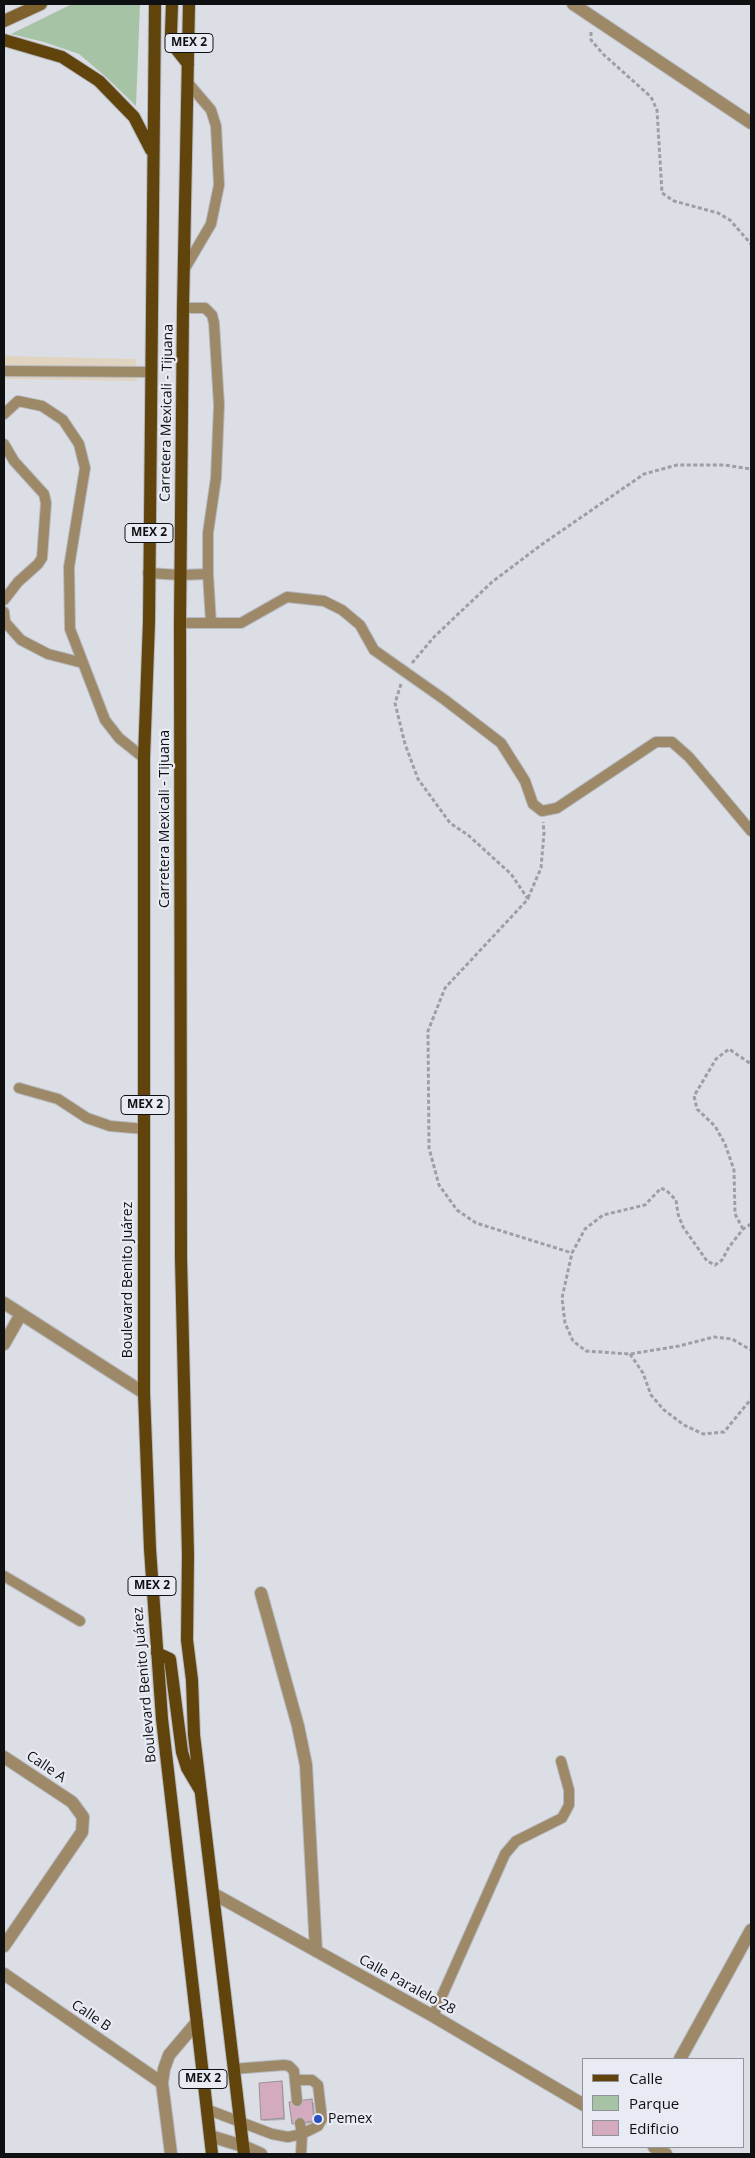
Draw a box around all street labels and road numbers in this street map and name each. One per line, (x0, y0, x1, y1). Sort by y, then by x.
road number: MEX 2 (165, 34, 213, 52)
street label: Carretera Mexicali - Tijuana (157, 324, 177, 502)
road number: MEX 2 (125, 524, 173, 542)
street label: Carretera Mexicali - Tijuana (157, 730, 173, 908)
road number: MEX 2 (121, 1096, 169, 1114)
street label: Boulevard Benito Juárez (120, 1202, 136, 1358)
road number: MEX 2 (128, 1576, 176, 1595)
street label: Boulevard Benito Juárez (130, 1606, 160, 1764)
street label: Calle A (23, 1748, 69, 1786)
street label: Calle Paralelo 28 (356, 1952, 458, 2018)
street label: Calle B (68, 1997, 114, 2035)
road number: MEX 2 (179, 2070, 227, 2088)

